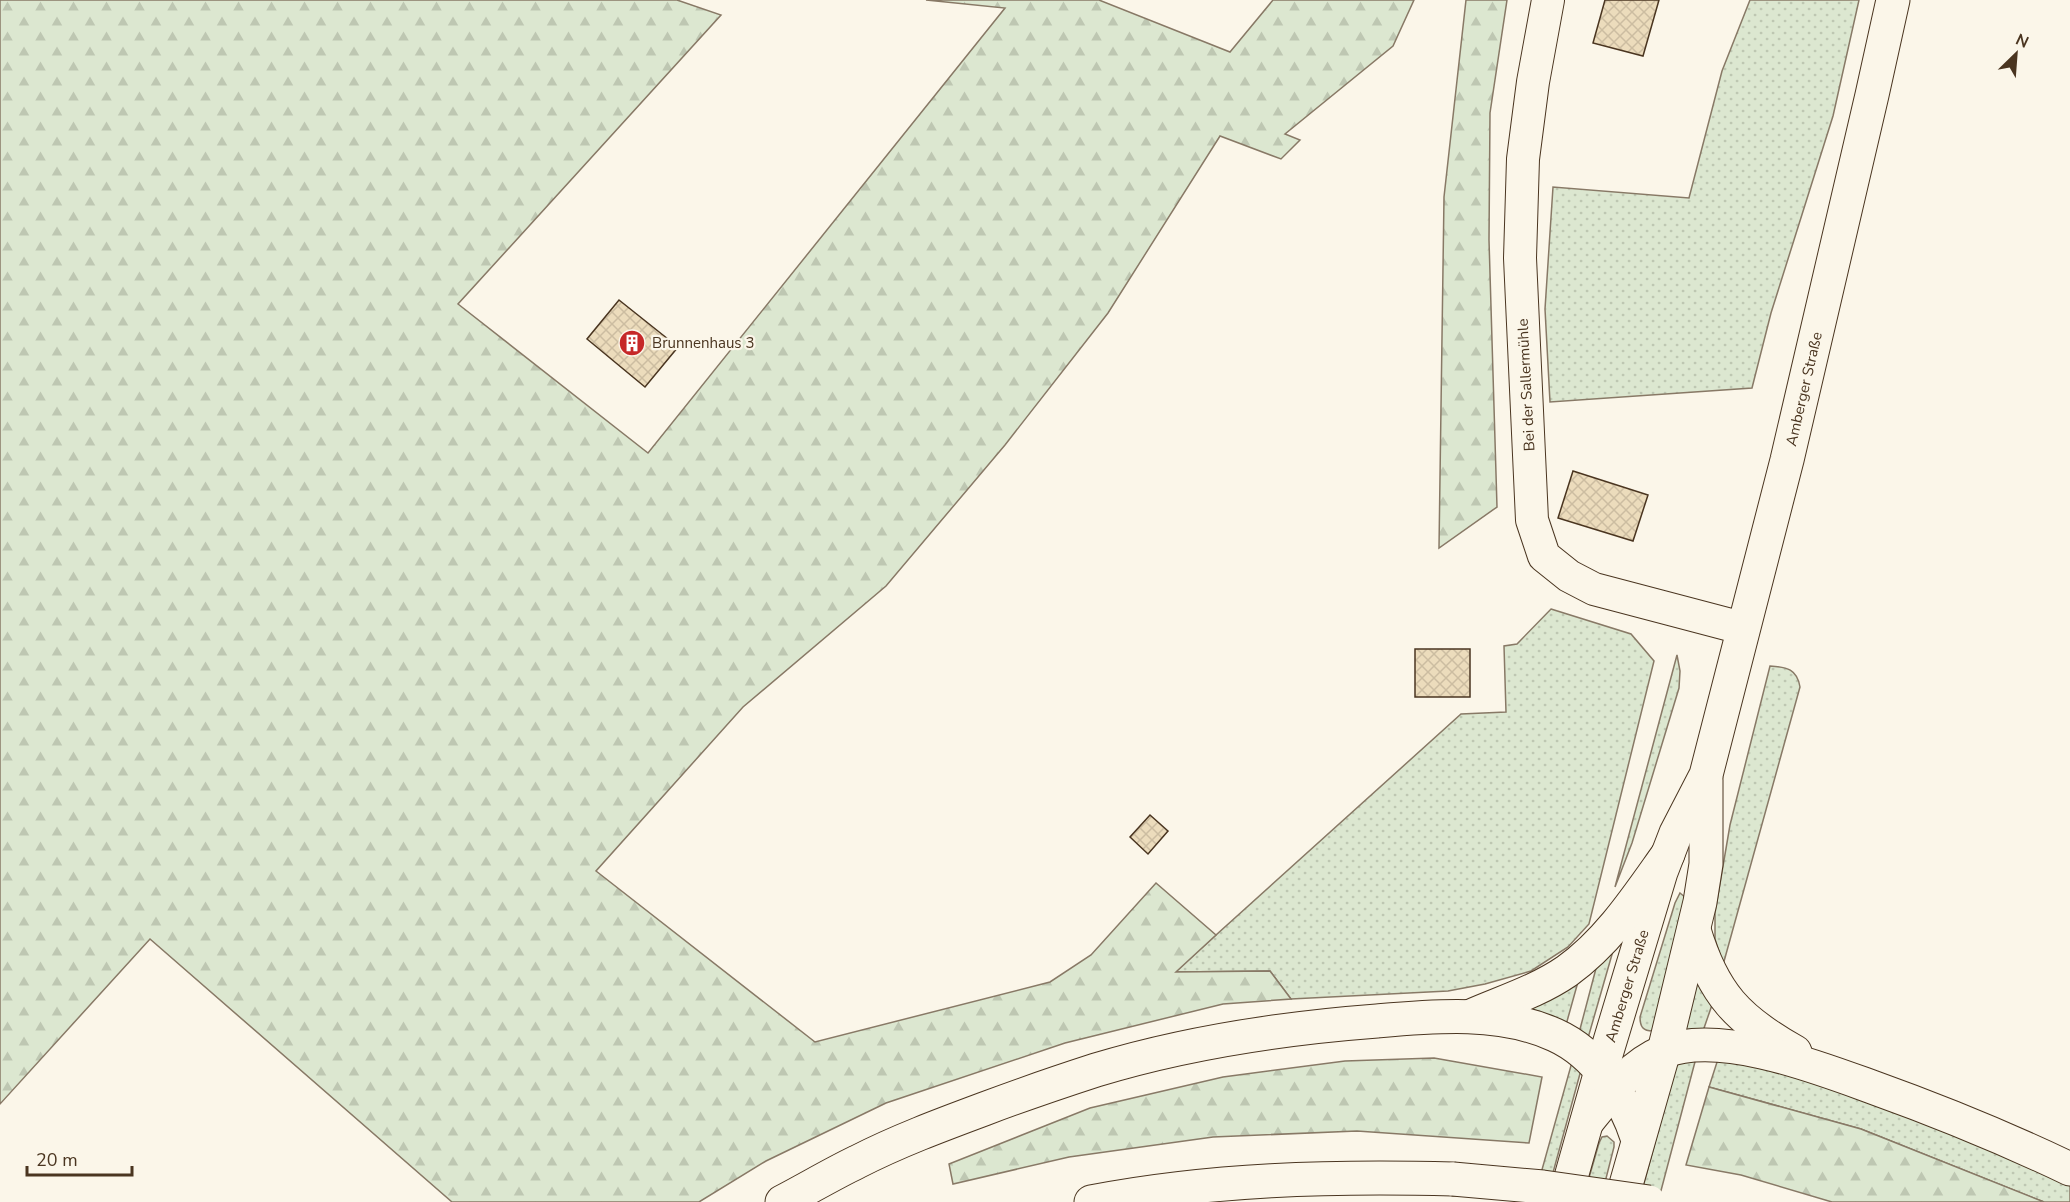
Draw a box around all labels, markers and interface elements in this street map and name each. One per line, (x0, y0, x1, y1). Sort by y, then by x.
north arrow (1986, 24, 2046, 84)
text: N (2012, 29, 2032, 54)
street label: Bei der Sallermühle (1513, 318, 1539, 452)
building icon: Brunnenhaus 3 (617, 328, 647, 358)
street label: Amberger Straße (1781, 330, 1827, 448)
place label: Brunnenhaus 3 (652, 333, 754, 353)
street label: Amberger Straße (1600, 927, 1654, 1045)
scale bar (27, 1139, 132, 1177)
text: 20 m (36, 1148, 78, 1172)

